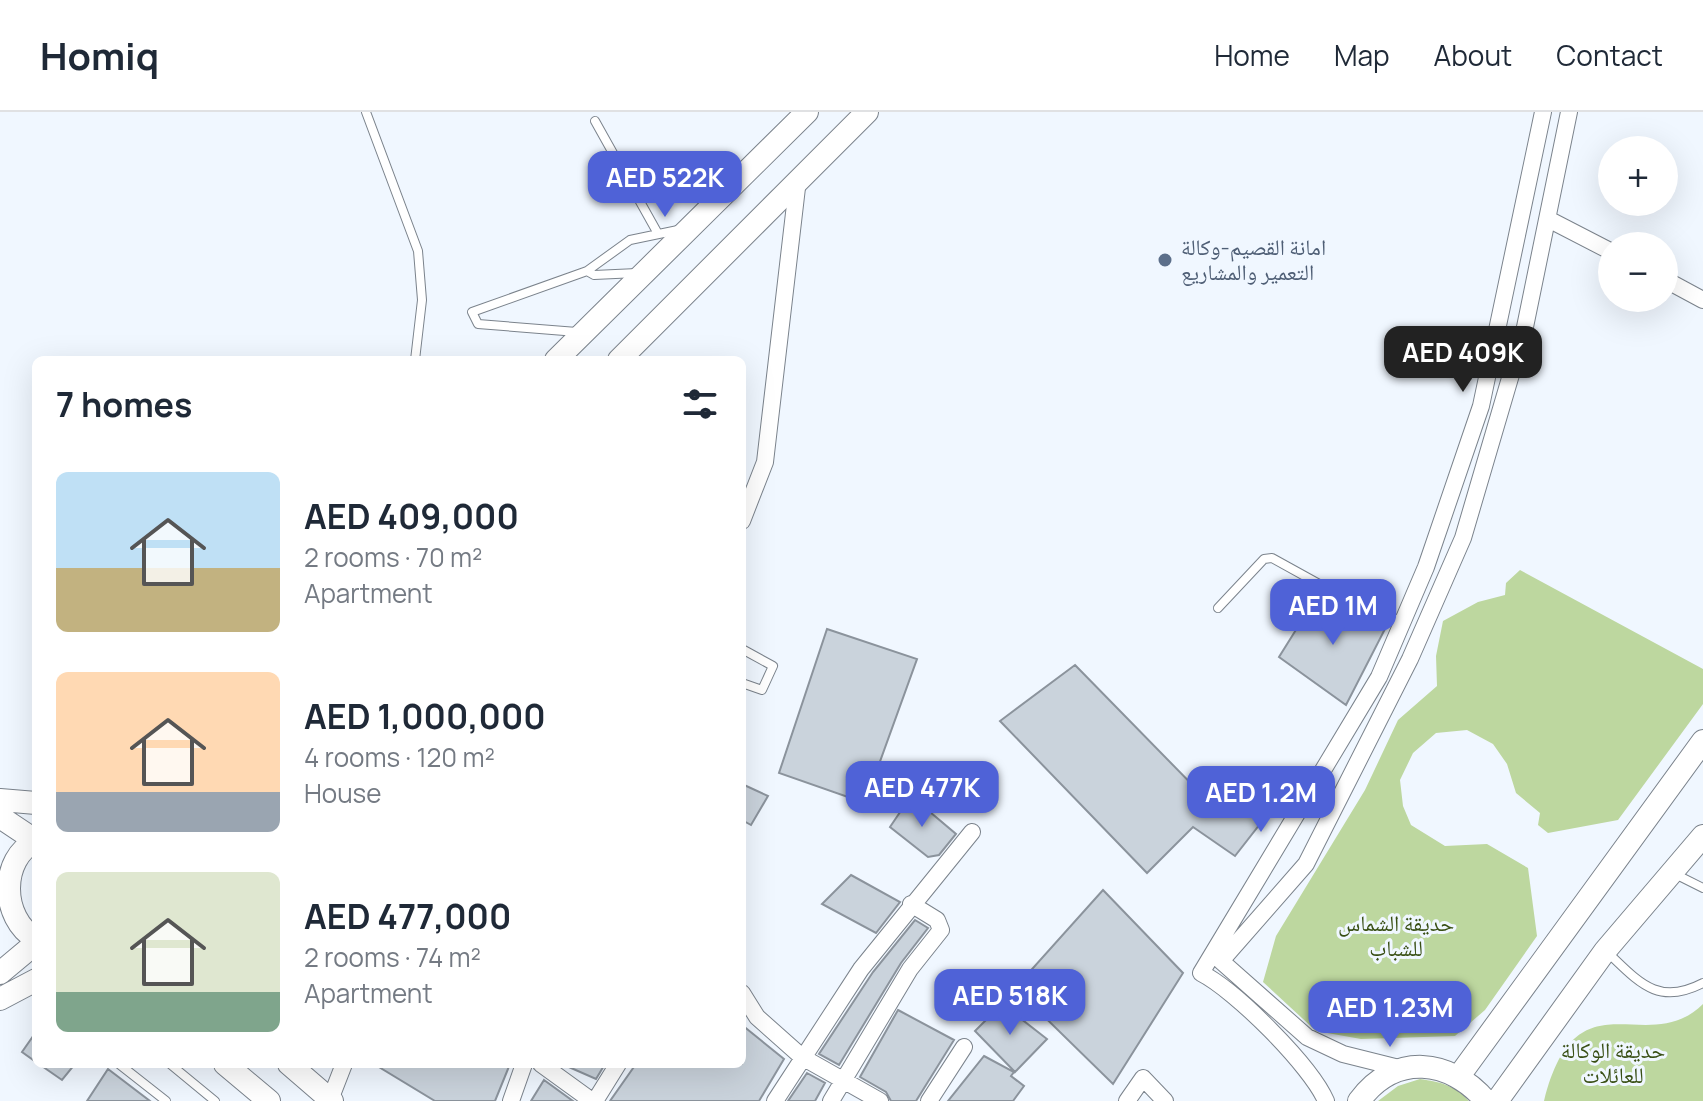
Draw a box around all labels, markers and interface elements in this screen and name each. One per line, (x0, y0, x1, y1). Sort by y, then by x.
text: Homiq (40, 29, 159, 81)
text: Home (1214, 36, 1290, 74)
text: Map (1334, 36, 1390, 74)
text: About (1434, 36, 1512, 74)
text: Contact (1556, 36, 1663, 74)
map controls (1598, 136, 1678, 312)
button: + (1598, 136, 1678, 216)
pin: AED 522K (582, 151, 748, 219)
text: AED 522K (606, 159, 724, 195)
place label: امانة القصيم-وكالة التعمير والمشاريع (1181, 232, 1326, 287)
button: − (1598, 232, 1678, 312)
marker: امانة القصيم-وكالة التعمير والمشاريع (1156, 251, 1174, 269)
pin: AED 409K (1380, 326, 1546, 394)
text: AED 409K (1402, 334, 1524, 370)
text: 7 homes (56, 381, 192, 427)
icon: filters (678, 382, 722, 426)
text: AED 409,000 (304, 493, 519, 539)
icon: home (120, 504, 216, 600)
text: 2 rooms · 70 m² (304, 539, 482, 575)
text: Apartment (304, 575, 433, 611)
pin: AED 1M (1268, 579, 1398, 647)
text: AED 1M (1288, 587, 1378, 623)
text: AED 1,000,000 (304, 693, 546, 739)
icon: home (120, 704, 216, 800)
text: 4 rooms · 120 m² (304, 739, 495, 775)
pin: AED 477K (839, 761, 1005, 829)
pin: AED 1.2M (1178, 766, 1344, 834)
text: AED 477K (864, 769, 980, 805)
text: AED 1.2M (1205, 774, 1317, 810)
text: House (304, 775, 381, 811)
text: AED 477,000 (304, 893, 511, 939)
icon: home (120, 904, 216, 1000)
park label: حديقة الشماس للشباب (1338, 908, 1454, 963)
text: 2 rooms · 74 m² (304, 939, 481, 975)
pin: AED 518K (927, 969, 1093, 1037)
text: Apartment (304, 975, 433, 1011)
text: AED 518K (952, 977, 1068, 1013)
pin: AED 1.23M (1298, 981, 1482, 1049)
text: AED 1.23M (1326, 989, 1454, 1025)
park label: حديقة الوكالة للعائلات (1561, 1035, 1665, 1090)

